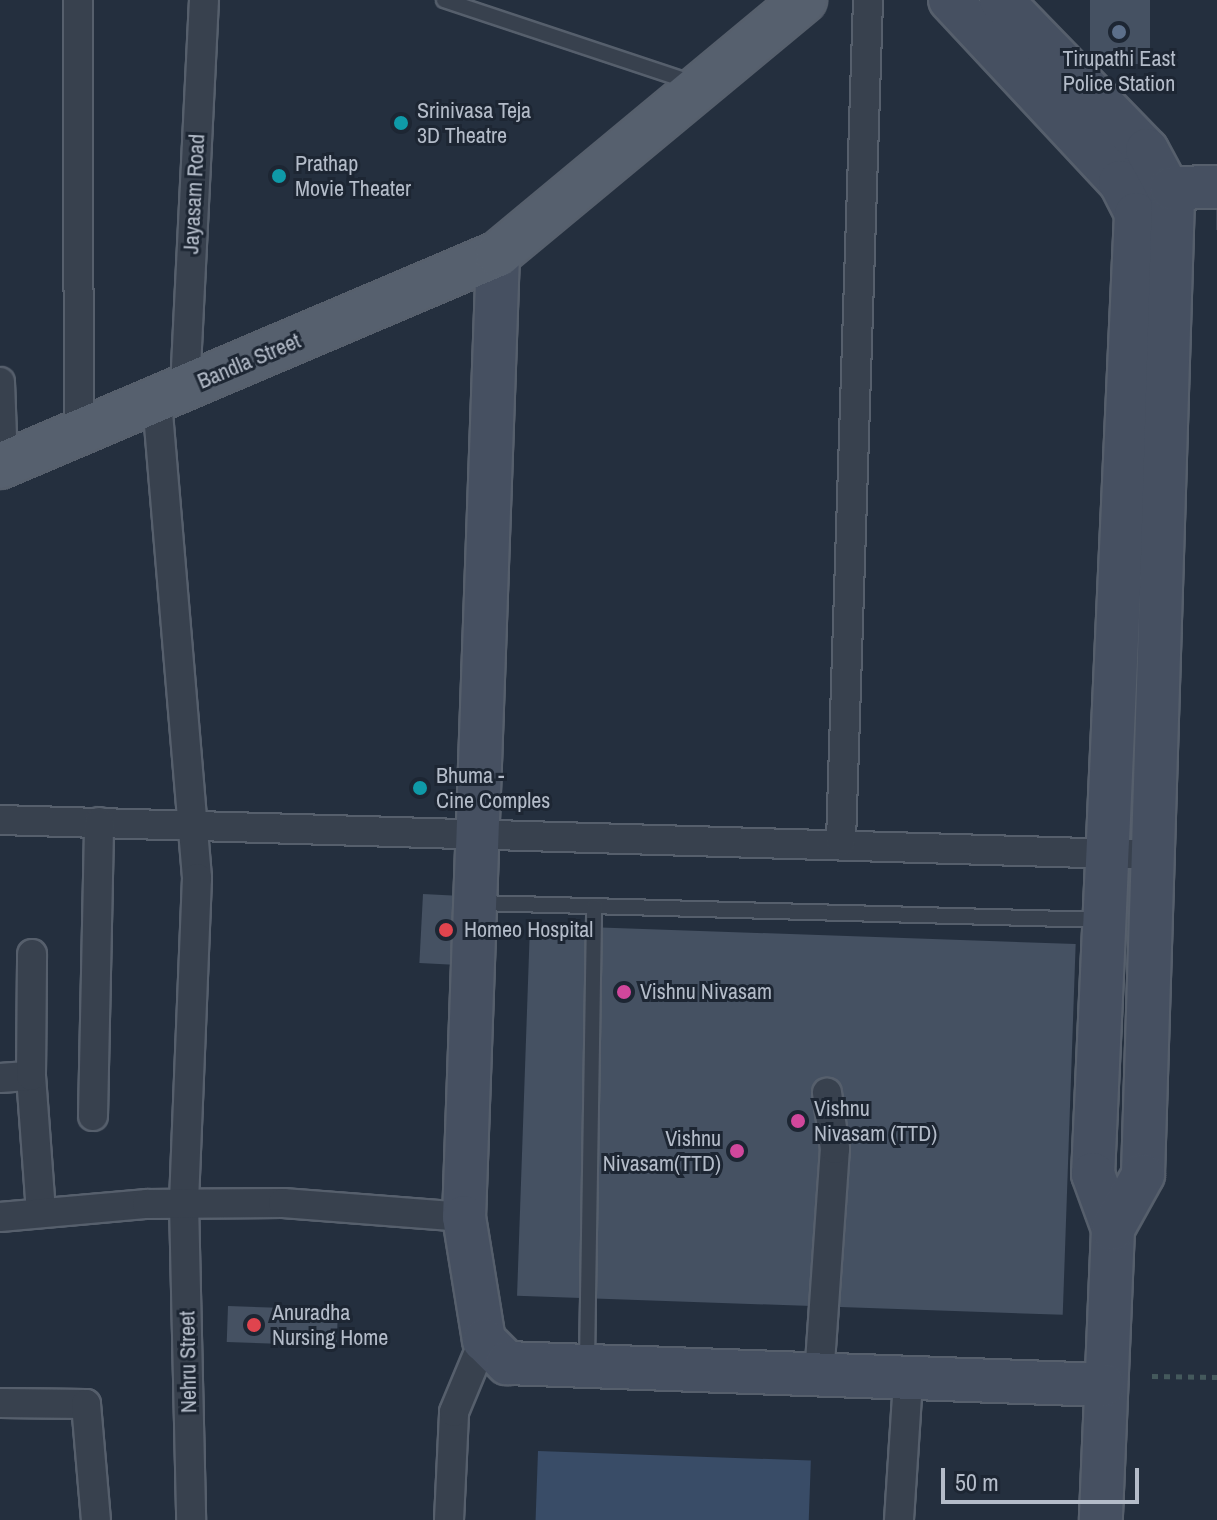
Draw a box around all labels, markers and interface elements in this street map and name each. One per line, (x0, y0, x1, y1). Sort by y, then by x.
marker: Tirupathi East Police Station (1110, 23, 1128, 41)
place label: Tirupathi East Police Station (1063, 45, 1175, 96)
place label: Srinivasa Teja 3D Theatre (417, 97, 531, 148)
marker: Srinivasa Teja 3D Theatre (392, 114, 410, 132)
street label: Jayasam Road (178, 133, 210, 255)
place label: Prathap Movie Theater (295, 150, 411, 202)
marker: Prathap Movie Theater (270, 167, 288, 185)
street label: Bandla Street (194, 327, 304, 395)
place label: Bhuma - Cine Comples (436, 762, 550, 814)
marker: Bhuma - Cine Comples (411, 779, 429, 797)
place label: Homeo Hospital (464, 917, 593, 943)
marker: Homeo Hospital (435, 919, 457, 941)
place label: Vishnu Nivasam (640, 979, 772, 1005)
marker: Vishnu Nivasam (615, 983, 633, 1001)
place label: Vishnu Nivasam (TTD) (814, 1095, 937, 1146)
marker: Vishnu Nivasam (TTD) (789, 1112, 807, 1130)
place label: Vishnu Nivasam(TTD) (603, 1125, 721, 1176)
marker: Vishnu Nivasam(TTD) (728, 1142, 746, 1160)
place label: Anuradha Nursing Home (272, 1299, 388, 1350)
street label: Nehru Street (174, 1311, 202, 1413)
marker: Anuradha Nursing Home (243, 1314, 265, 1336)
scale bar (945, 1452, 1143, 1502)
text: 50 m (955, 1466, 999, 1498)

